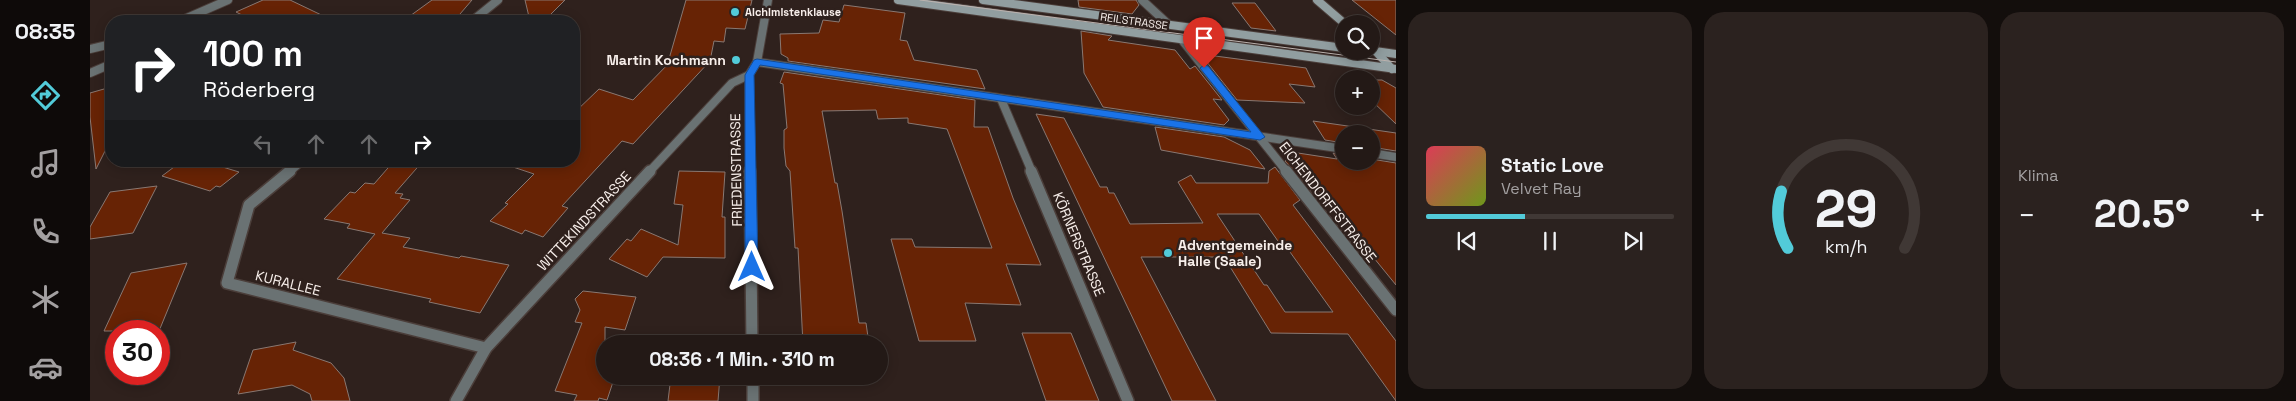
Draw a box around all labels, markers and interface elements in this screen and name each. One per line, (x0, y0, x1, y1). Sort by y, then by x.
place label: Alchimistenklause (745, 5, 841, 19)
marker: Alchimistenklause (729, 6, 741, 18)
street label: REILSTRASSE (1099, 9, 1169, 33)
map controls (1335, 15, 1380, 170)
button: search (1335, 15, 1380, 60)
text: 08:35 (15, 17, 75, 45)
pin (1183, 17, 1225, 68)
icon: arrive (1190, 24, 1218, 52)
text: 100 m (203, 32, 303, 76)
icon: right (120, 35, 185, 100)
place label: Martin Kochmann (606, 51, 726, 69)
marker: Martin Kochmann (730, 54, 742, 66)
button: + (1335, 70, 1380, 115)
text: Röderberg (203, 75, 315, 103)
icon: directions (28, 78, 63, 113)
street label: FRIEDENSTRASSE (726, 113, 746, 227)
button: − (1335, 125, 1380, 170)
icon: left (249, 130, 277, 158)
icon: ahead (302, 130, 330, 158)
icon: ahead (355, 130, 383, 158)
icon: right (408, 130, 436, 158)
street label: EICHENDORFFSTRASSE (1275, 138, 1381, 266)
icon: music (28, 146, 63, 181)
text: Static Love (1501, 153, 1604, 178)
text: Klima (2018, 165, 2059, 186)
street label: WITTEKINDSTRASSE (533, 167, 635, 275)
text: 29 (1815, 176, 1877, 242)
text: Velvet Ray (1501, 178, 1582, 199)
street label: KÖRNERSTRASSE (1049, 189, 1109, 299)
text: 20.5° (2094, 190, 2190, 238)
text: − (2018, 197, 2035, 233)
text: + (2249, 197, 2266, 233)
icon: phone (28, 214, 63, 249)
icon: previous (1453, 227, 1481, 255)
icon: pause (1536, 227, 1564, 255)
icon: next (1619, 227, 1647, 255)
text: km/h (1825, 235, 1867, 258)
place label: Adventgemeinde Halle (Saale) (1178, 236, 1292, 270)
position arrow (725, 240, 777, 292)
marker: Adventgemeinde Halle (Saale) (1162, 247, 1174, 259)
street label: KURALLEE (254, 266, 323, 300)
icon: climate (28, 282, 63, 317)
speed limit sign: 30 (105, 320, 170, 385)
text: 08:36 · 1 Min. · 310 m (649, 347, 835, 372)
icon: car (28, 350, 63, 385)

